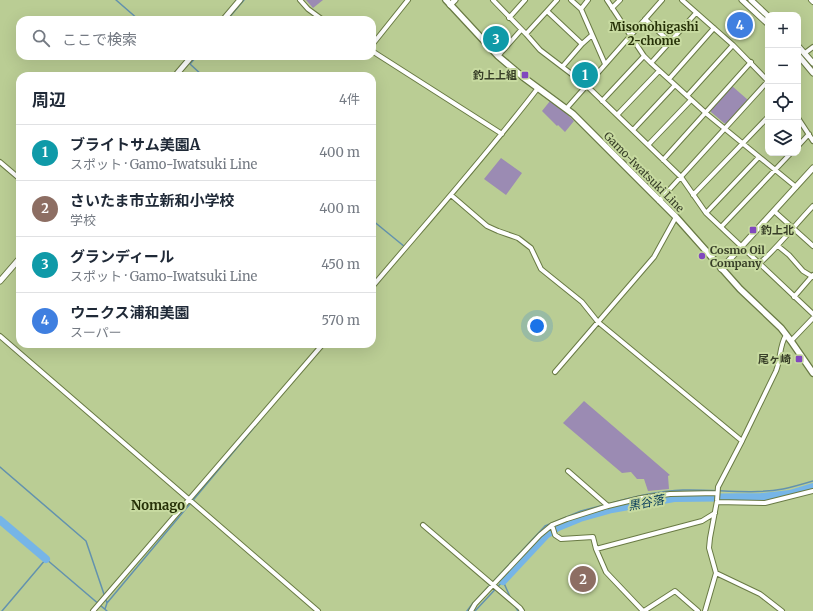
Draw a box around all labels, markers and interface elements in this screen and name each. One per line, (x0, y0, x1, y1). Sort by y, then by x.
pin: 4 (727, 10, 753, 40)
map controls (765, 12, 801, 156)
button: + (765, 12, 801, 48)
search box (16, 16, 376, 60)
district label: Misonohigashi 2-chome (609, 19, 699, 48)
pin: 3 (483, 24, 509, 54)
icon: search (30, 27, 52, 49)
text: ここで検索 (62, 30, 137, 49)
button: − (765, 48, 801, 84)
pin: 1 (572, 60, 598, 90)
place label: 釣上上組 (472, 68, 517, 82)
marker: 釣上上組 (520, 70, 530, 80)
button: locate (765, 84, 801, 120)
text: 周辺 (32, 89, 66, 111)
text: 4件 (339, 91, 360, 108)
button: layers (765, 120, 801, 156)
street label: Gamo-Iwatsuki Line (601, 129, 687, 215)
text: ブライトサム美園A (70, 135, 200, 154)
text: 1 (42, 144, 48, 161)
text: 400 m (319, 144, 360, 161)
text: スポット · Gamo-Iwatsuki Line (70, 156, 257, 173)
text: さいたま市立新和小学校 (70, 191, 235, 210)
text: 2 (41, 200, 49, 217)
text: 400 m (319, 200, 360, 217)
text: 学校 (70, 212, 96, 229)
place label: 釣上北 (760, 223, 794, 237)
marker: 釣上北 (748, 225, 758, 235)
place label: Cosmo Oil Company (710, 243, 765, 270)
text: グランディール (70, 247, 174, 266)
marker: Cosmo Oil Company (697, 251, 707, 261)
text: 3 (41, 256, 49, 273)
text: 450 m (321, 256, 360, 273)
text: スポット · Gamo-Iwatsuki Line (70, 268, 257, 285)
text: ウニクス浦和美園 (70, 303, 190, 322)
text: 4 (41, 312, 49, 329)
text: 570 m (322, 312, 360, 329)
your location (527, 316, 547, 336)
text: スーパー (70, 324, 122, 341)
place label: 尾ヶ崎 (758, 352, 791, 366)
marker: 尾ヶ崎 (794, 354, 804, 364)
water label: 黒谷落 (627, 491, 667, 513)
district label: Nomago (131, 497, 185, 514)
pin: 2 (570, 564, 596, 594)

